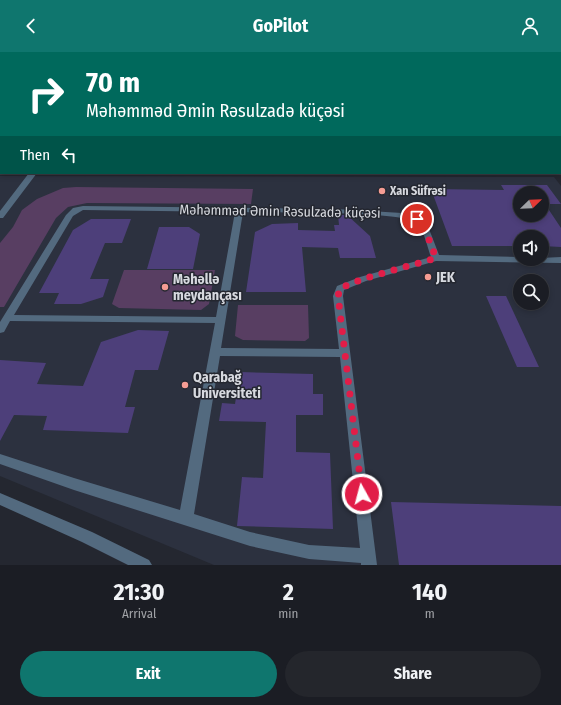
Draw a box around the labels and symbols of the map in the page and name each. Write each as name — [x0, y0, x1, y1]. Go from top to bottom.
place label: Xan Süfrəsi — [389, 184, 446, 198]
marker: Xan Süfrəsi — [377, 186, 387, 196]
north arrow — [513, 186, 549, 222]
street label: Məhəmməd Əmin Rəsulzadə küçəsi — [179, 201, 381, 222]
pin — [400, 202, 434, 236]
place label: JEK — [435, 269, 456, 286]
place label: Məhəllə meydançası — [173, 271, 242, 305]
marker: JEK — [423, 272, 433, 282]
marker: Məhəllə meydançası — [160, 282, 170, 292]
place label: Qarabağ Universiteti — [193, 369, 261, 402]
marker: Qarabağ Universiteti — [180, 380, 190, 390]
position arrow — [341, 473, 383, 515]

